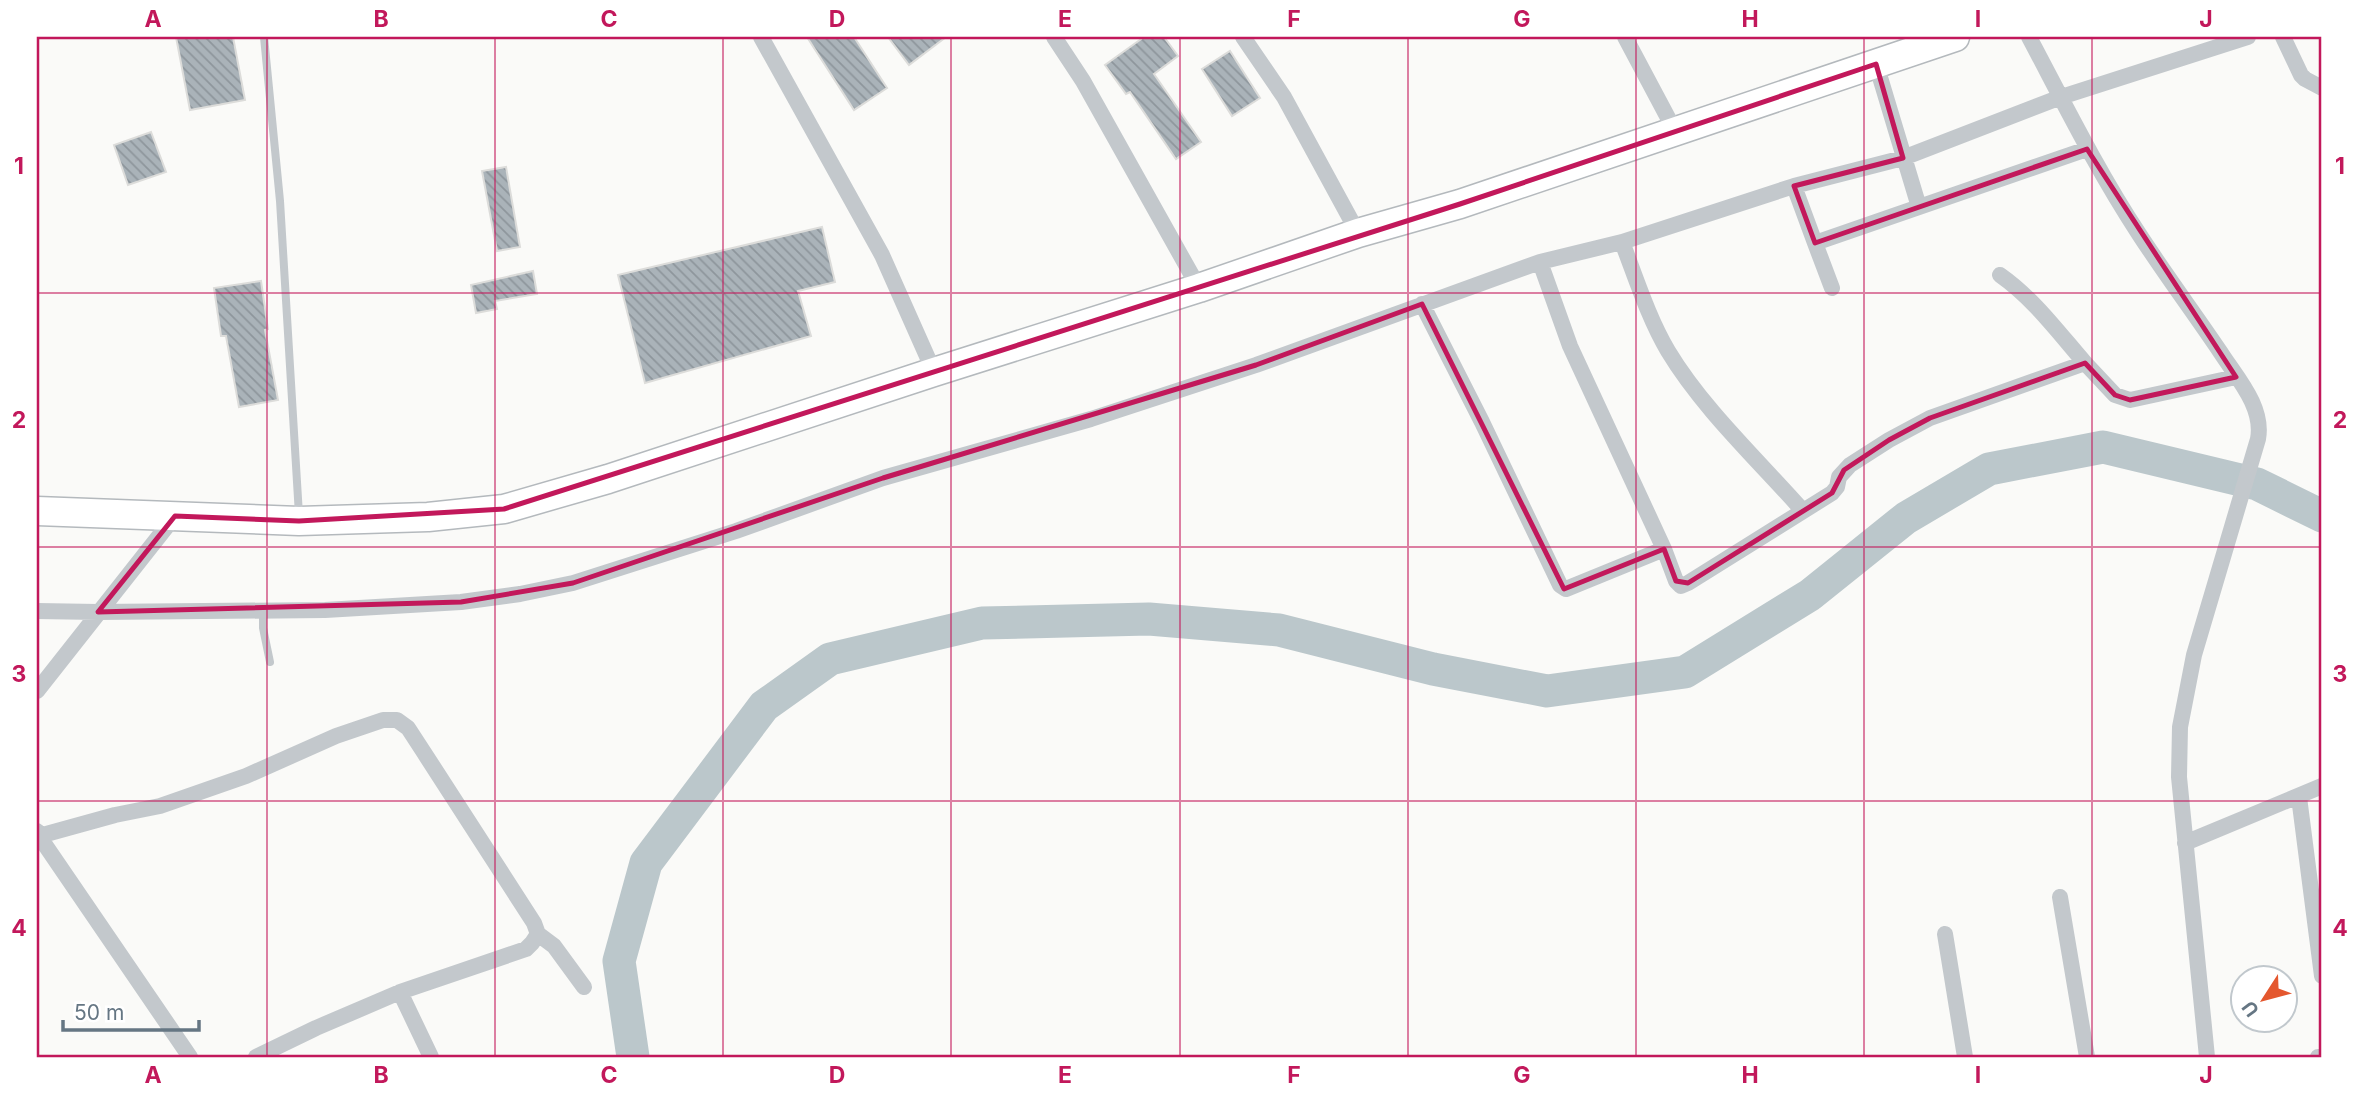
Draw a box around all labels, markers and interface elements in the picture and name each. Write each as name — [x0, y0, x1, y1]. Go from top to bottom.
text: A — [144, 5, 162, 33]
text: B — [373, 5, 389, 33]
text: C — [600, 5, 618, 33]
text: D — [829, 5, 845, 33]
text: E — [1058, 5, 1072, 33]
text: F — [1287, 5, 1301, 33]
text: G — [1513, 5, 1531, 33]
text: H — [1741, 5, 1759, 33]
text: I — [1975, 5, 1981, 33]
text: J — [2199, 5, 2213, 33]
text: 1 — [14, 152, 24, 180]
text: 1 — [2335, 152, 2345, 180]
text: 2 — [12, 406, 26, 434]
text: 2 — [2333, 406, 2347, 434]
text: 3 — [12, 660, 26, 688]
text: 3 — [2333, 660, 2347, 688]
text: 4 — [11, 914, 27, 942]
text: 4 — [2332, 914, 2348, 942]
north arrow — [2230, 964, 2300, 1034]
scale bar — [63, 989, 200, 1033]
text: U — [2237, 996, 2264, 1021]
text: 50 m — [74, 1000, 124, 1025]
text: A — [144, 1061, 162, 1089]
text: B — [373, 1061, 389, 1089]
text: C — [600, 1061, 618, 1089]
text: D — [829, 1061, 845, 1089]
text: E — [1058, 1061, 1072, 1089]
text: F — [1287, 1061, 1301, 1089]
text: G — [1513, 1061, 1531, 1089]
text: H — [1741, 1061, 1759, 1089]
text: I — [1975, 1061, 1981, 1089]
text: J — [2199, 1061, 2213, 1089]

